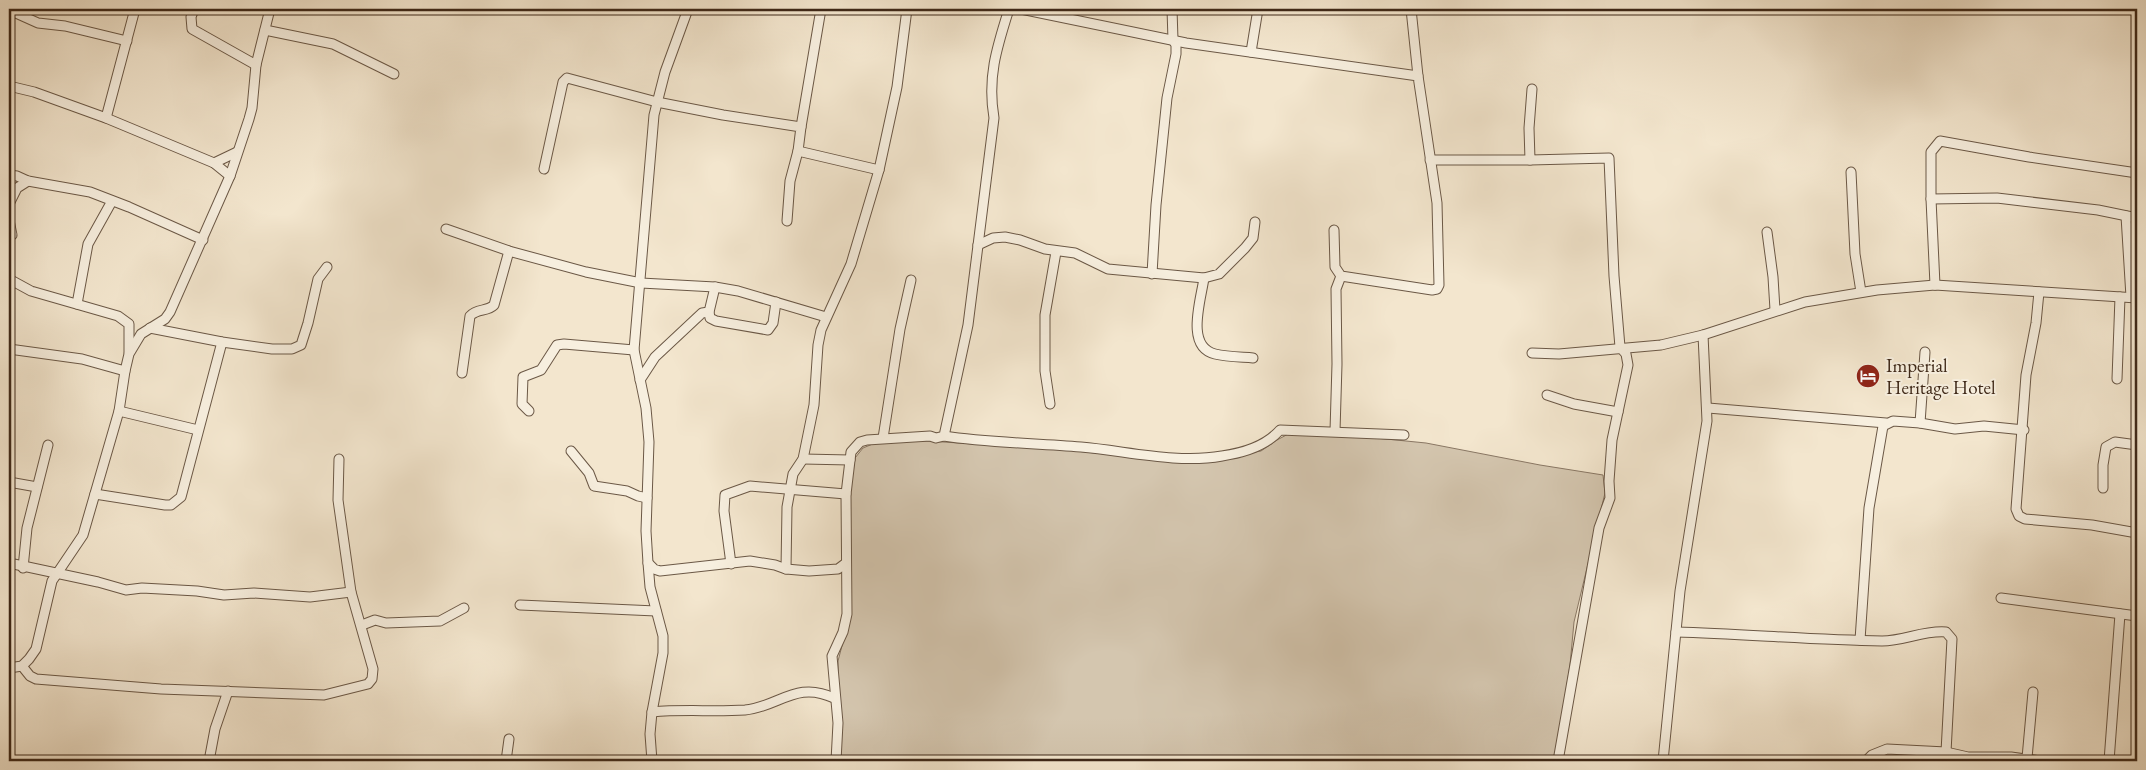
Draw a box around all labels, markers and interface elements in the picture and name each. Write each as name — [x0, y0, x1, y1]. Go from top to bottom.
place label: Imperial Heritage Hotel — [1886, 353, 1996, 400]
hotel icon: Imperial Heritage Hotel — [1855, 363, 1881, 389]

